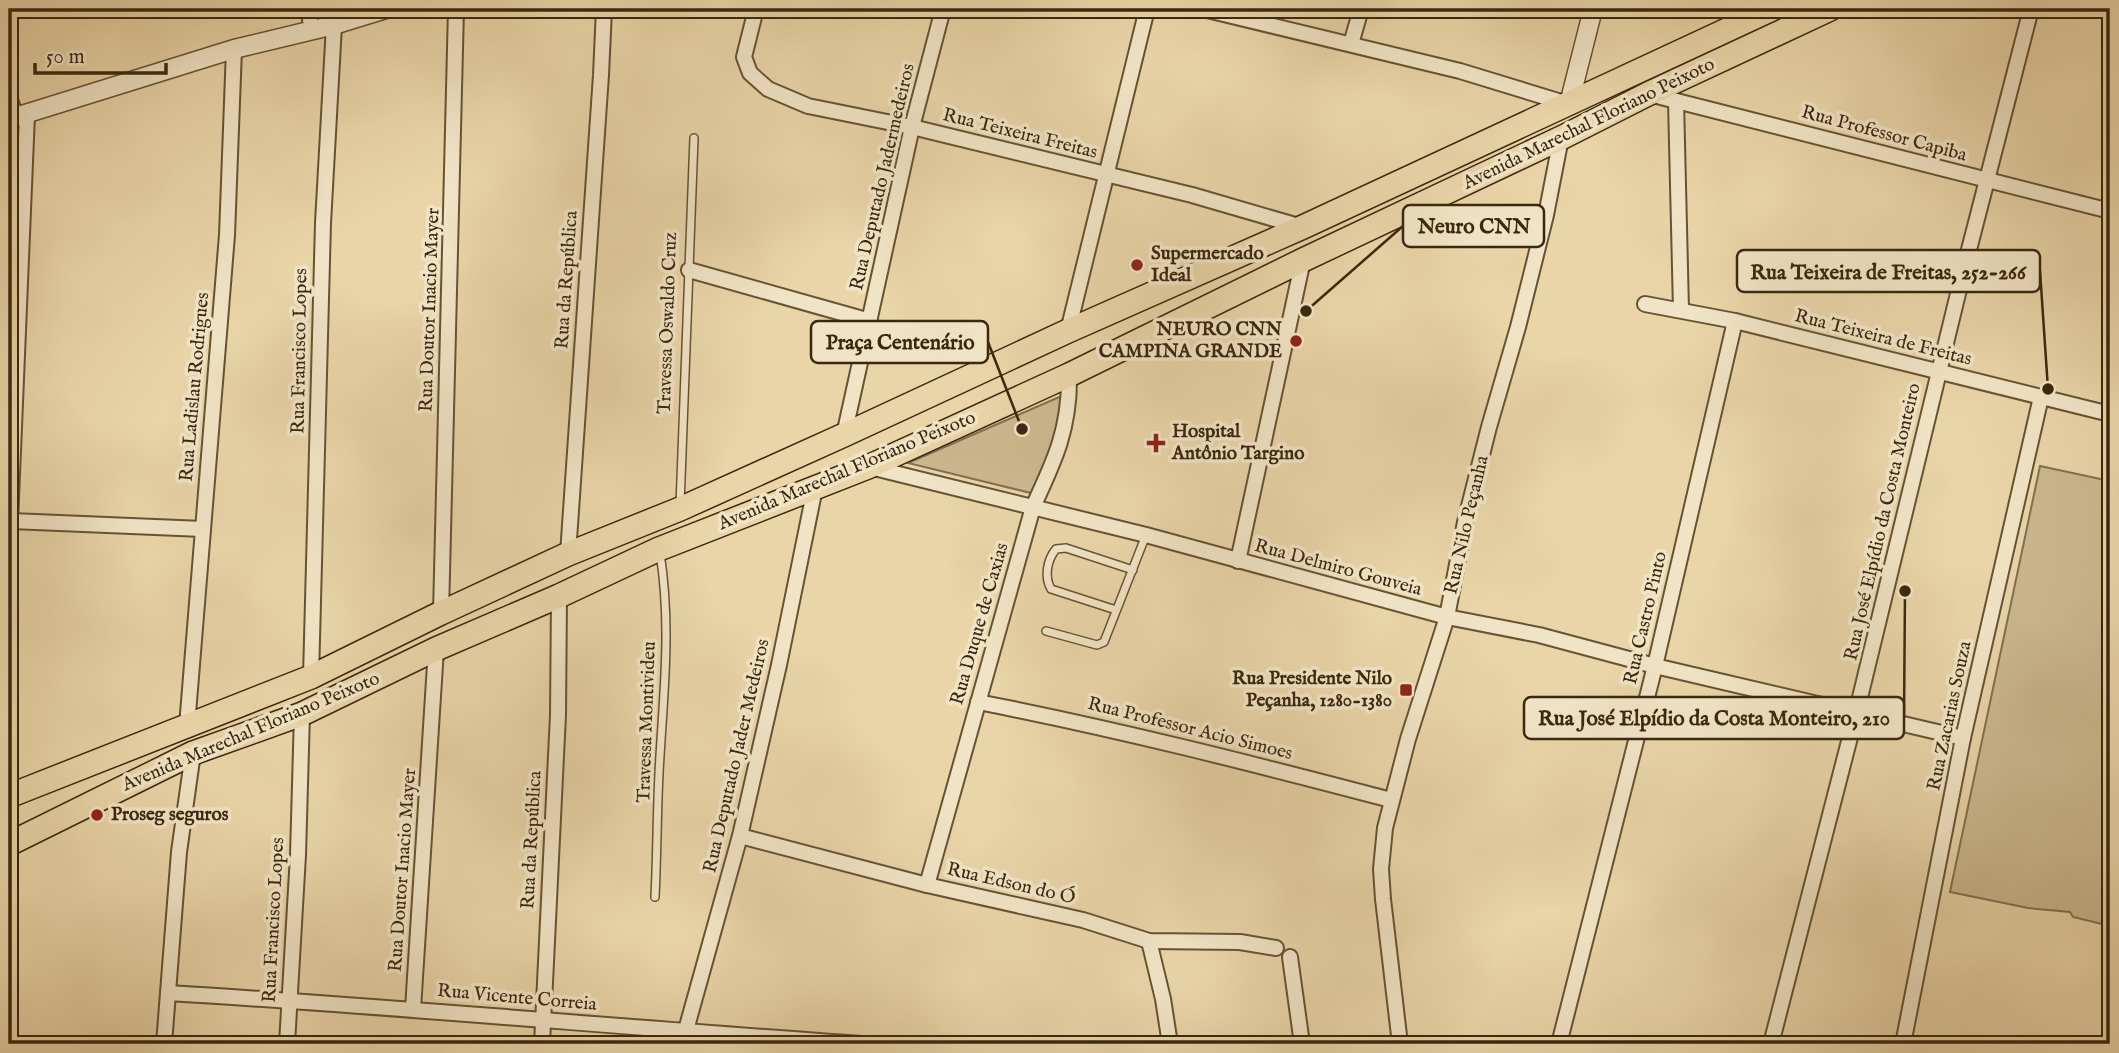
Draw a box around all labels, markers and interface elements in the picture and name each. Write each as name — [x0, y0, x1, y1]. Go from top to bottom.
scale bar — [35, 32, 166, 76]
text: 50 m — [46, 44, 85, 71]
street label: Avenida Marechal Floriano Peixoto — [1458, 52, 1719, 196]
street label: Rua Deputado Jadermedeiros — [845, 61, 921, 293]
street label: Rua Professor Capiba — [1799, 100, 1970, 168]
street label: Rua Teixeira Freitas — [940, 103, 1100, 165]
callout: Neuro CNN — [1403, 205, 1544, 247]
street label: Rua Doutor Inacio Mayer — [414, 207, 446, 413]
street label: Rua da República — [550, 209, 584, 350]
text: Neuro CNN — [1416, 214, 1531, 241]
street label: Travessa Oswaldo Cruz — [653, 231, 683, 414]
place label: Supermercado Ideal — [1151, 242, 1264, 288]
callout: Rua Teixeira de Freitas, 252-266 — [1737, 250, 2040, 292]
marker: Supermercado Ideal — [1129, 257, 1145, 273]
text: Rua Teixeira de Freitas, 252-266 — [1750, 260, 2027, 287]
street label: Rua Francisco Lopes — [287, 268, 313, 434]
street label: Rua Ladislau Rodrigues — [175, 291, 215, 483]
street label: Rua Teixeira de Freitas — [1792, 304, 1974, 372]
place label: NEURO CNN CAMPINA GRANDE — [1099, 318, 1283, 364]
callout: Praça Centenário — [811, 321, 988, 363]
text: Praça Centenário — [825, 330, 975, 357]
marker: NEURO CNN CAMPINA GRANDE — [1288, 333, 1304, 349]
street label: Rua José Elpídio da Costa Monteiro — [1839, 381, 1927, 663]
street label: Avenida Marechal Floriano Peixoto — [714, 406, 979, 537]
place label: Hospital Antônio Targino — [1171, 420, 1304, 466]
marker: Hospital Antônio Targino — [1146, 433, 1166, 453]
street label: Rua Nilo Peçanha — [1439, 453, 1495, 597]
street label: Rua Delmiro Gouveia — [1252, 534, 1425, 602]
street label: Rua Duque de Caxias — [945, 540, 1015, 708]
street label: Rua Castro Pinto — [1619, 549, 1673, 687]
street label: Rua Deputado Jader Medeiros — [698, 637, 776, 875]
street label: Rua Zacarias Souza — [1922, 638, 1978, 793]
street label: Travessa Montivideu — [632, 641, 662, 803]
street label: Avenida Marechal Floriano Peixoto — [118, 667, 383, 798]
place label: Rua Presidente Nilo Peçanha, 1280-1380 — [1232, 667, 1392, 713]
marker: Rua Presidente Nilo Peçanha, 1280-1380 — [1398, 682, 1414, 698]
street label: Rua Professor Acio Simoes — [1085, 692, 1295, 766]
callout: Rua José Elpídio da Costa Monteiro, 210 — [1524, 697, 1904, 739]
text: Rua José Elpídio da Costa Monteiro, 210 — [1538, 706, 1890, 733]
street label: Rua Doutor Inacio Mayer — [384, 767, 422, 973]
street label: Rua da República — [516, 769, 548, 910]
place label: Proseg seguros — [111, 803, 229, 827]
marker: Proseg seguros — [89, 807, 105, 823]
street label: Rua Francisco Lopes — [258, 837, 290, 1003]
street label: Rua Edson do Ó — [944, 857, 1078, 911]
street label: Rua Vicente Correia — [436, 979, 599, 1017]

